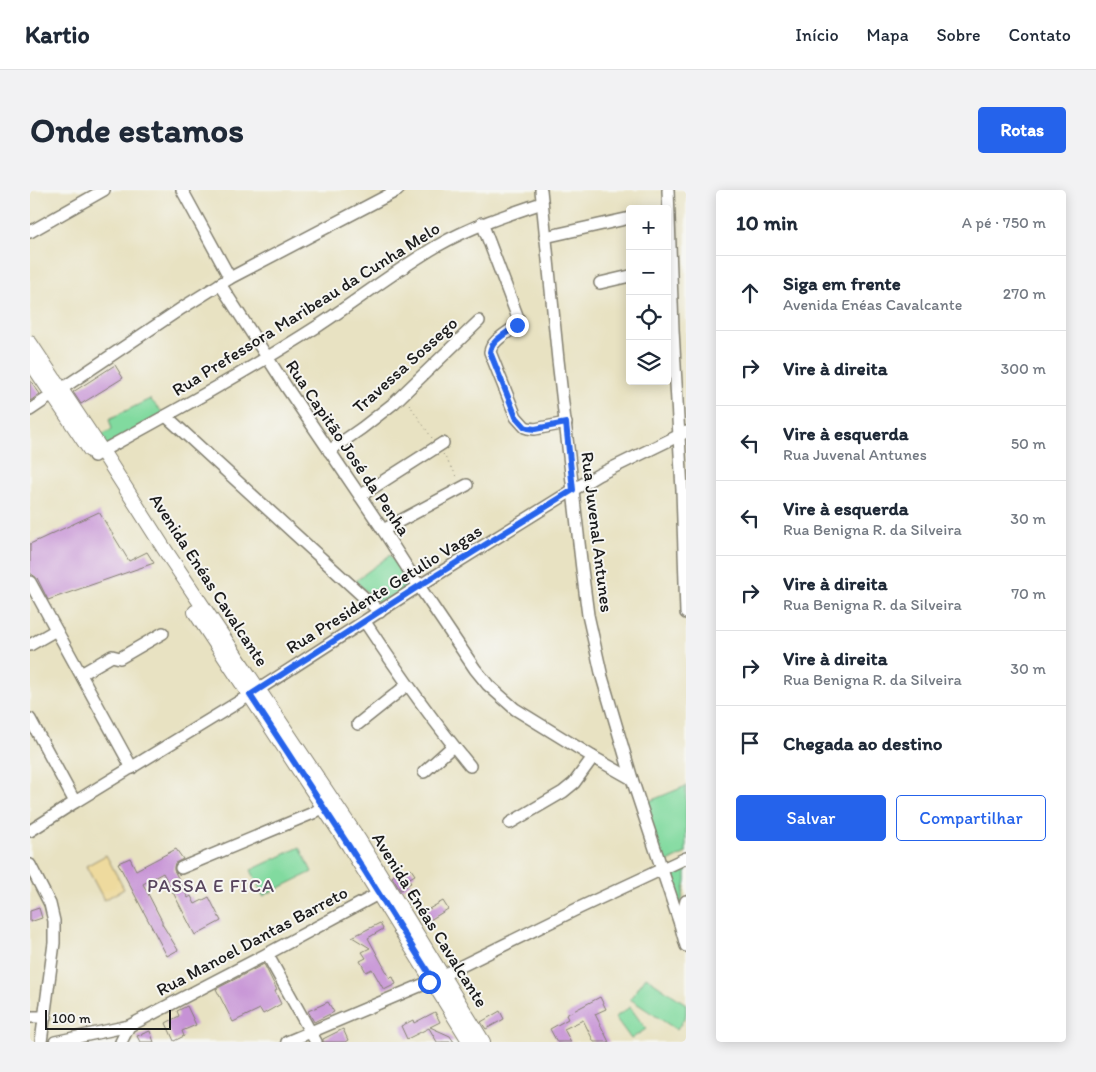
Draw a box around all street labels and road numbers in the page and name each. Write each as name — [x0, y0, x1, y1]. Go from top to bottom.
street label: Rua Prefessora Maribeau da Cunha Melo — [168, 217, 444, 401]
street label: Travessa Sossego — [348, 312, 462, 418]
street label: Rua Capitão José da Penha — [281, 356, 415, 541]
street label: Rua Juvenal Antunes — [576, 450, 618, 614]
street label: Avenida Enéas Cavalcante — [145, 489, 273, 671]
street label: Rua Presidente Getulio Vagas — [282, 520, 486, 658]
street label: Avenida Enéas Cavalcante — [367, 829, 493, 1011]
street label: Rua Manoel Dantas Barreto — [153, 881, 351, 1001]

